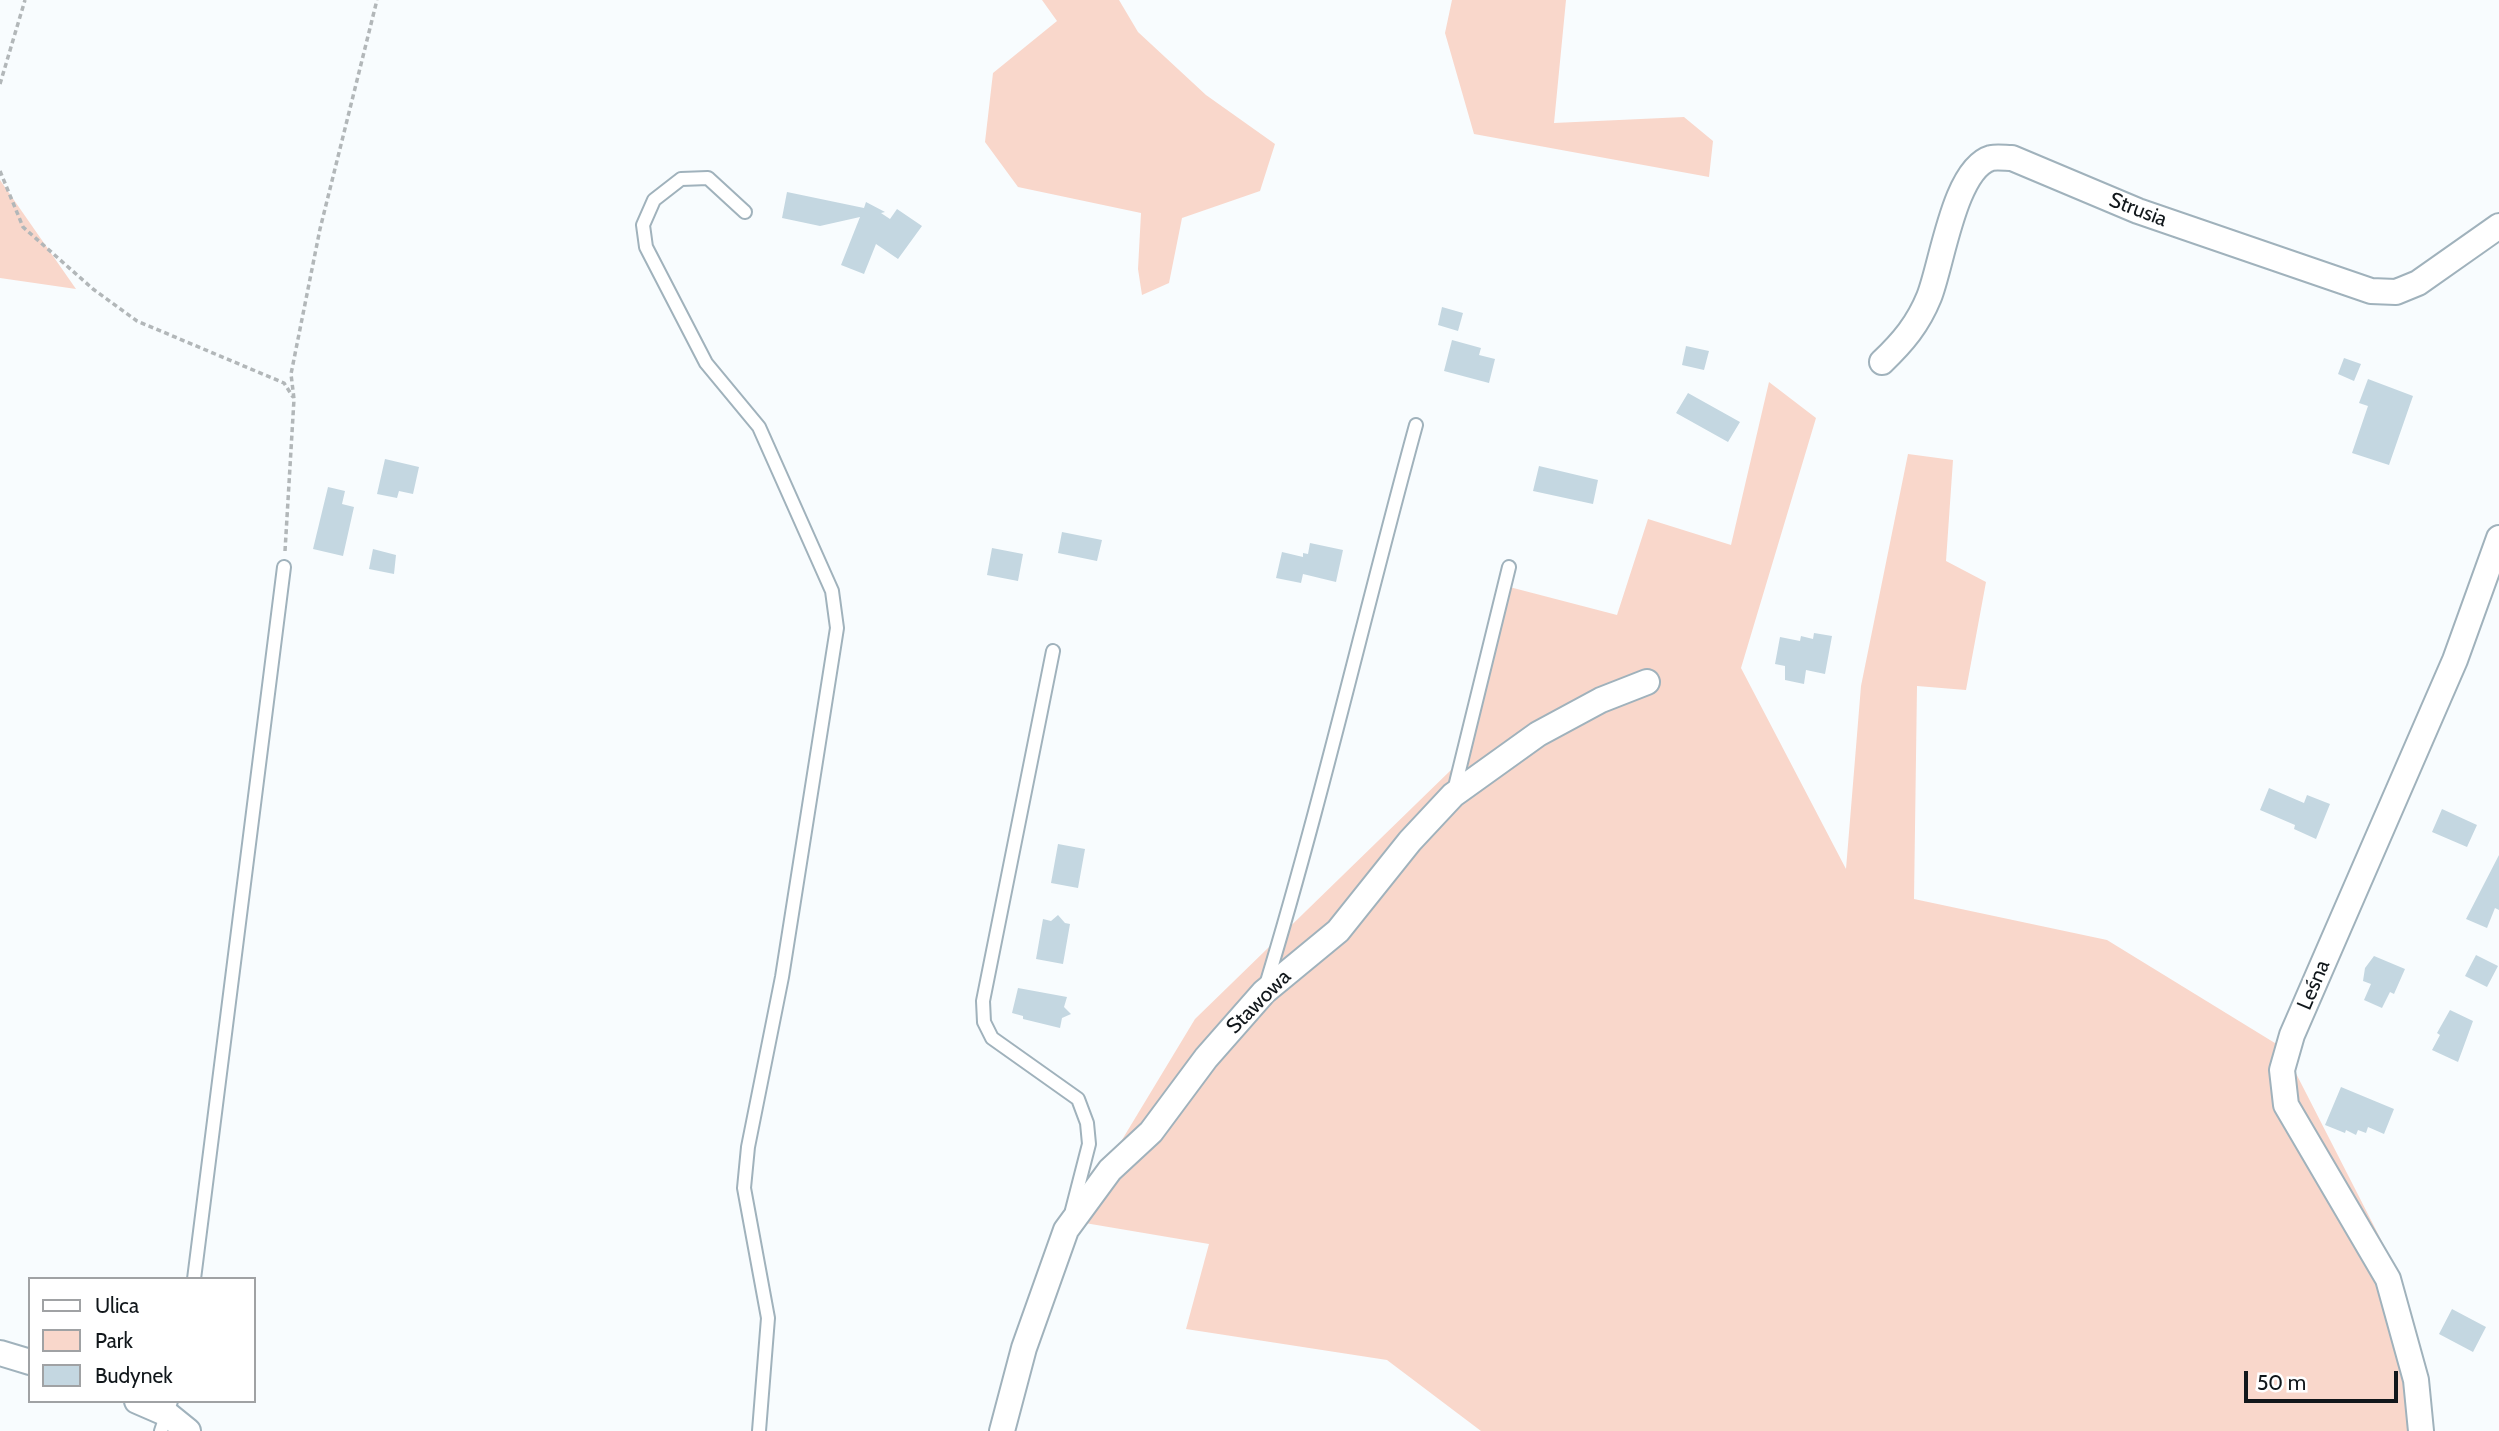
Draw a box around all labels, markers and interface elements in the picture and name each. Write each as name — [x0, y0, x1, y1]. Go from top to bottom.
street label: Strusia — [2106, 188, 2170, 232]
street label: Leśna — [2292, 956, 2336, 1014]
street label: Stawowa — [1222, 965, 1296, 1039]
legend — [28, 1277, 256, 1403]
text: Ulica — [95, 1293, 139, 1318]
text: Park — [95, 1328, 133, 1353]
scale bar — [2247, 1358, 2401, 1402]
text: Budynek — [95, 1363, 173, 1388]
text: 50 m — [2257, 1370, 2306, 1395]

